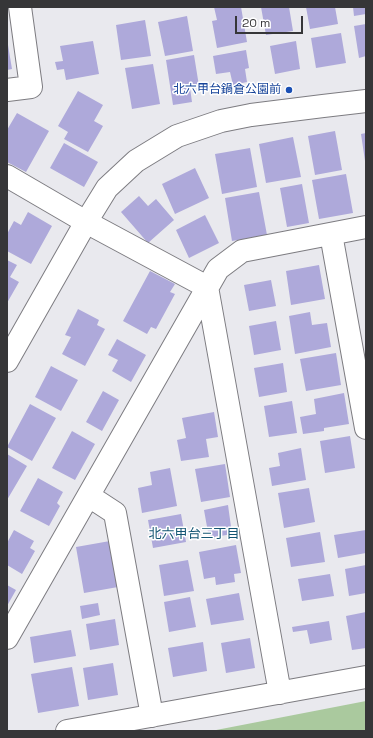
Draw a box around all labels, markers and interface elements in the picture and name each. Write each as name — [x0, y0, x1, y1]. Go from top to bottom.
scale bar — [237, 8, 305, 34]
text: 20 m — [242, 15, 270, 31]
place label: 北六甲台鍋倉公園前 — [173, 83, 281, 97]
marker: 北六甲台鍋倉公園前 — [284, 85, 294, 95]
district label: 北六甲台三丁目 — [149, 526, 239, 542]

